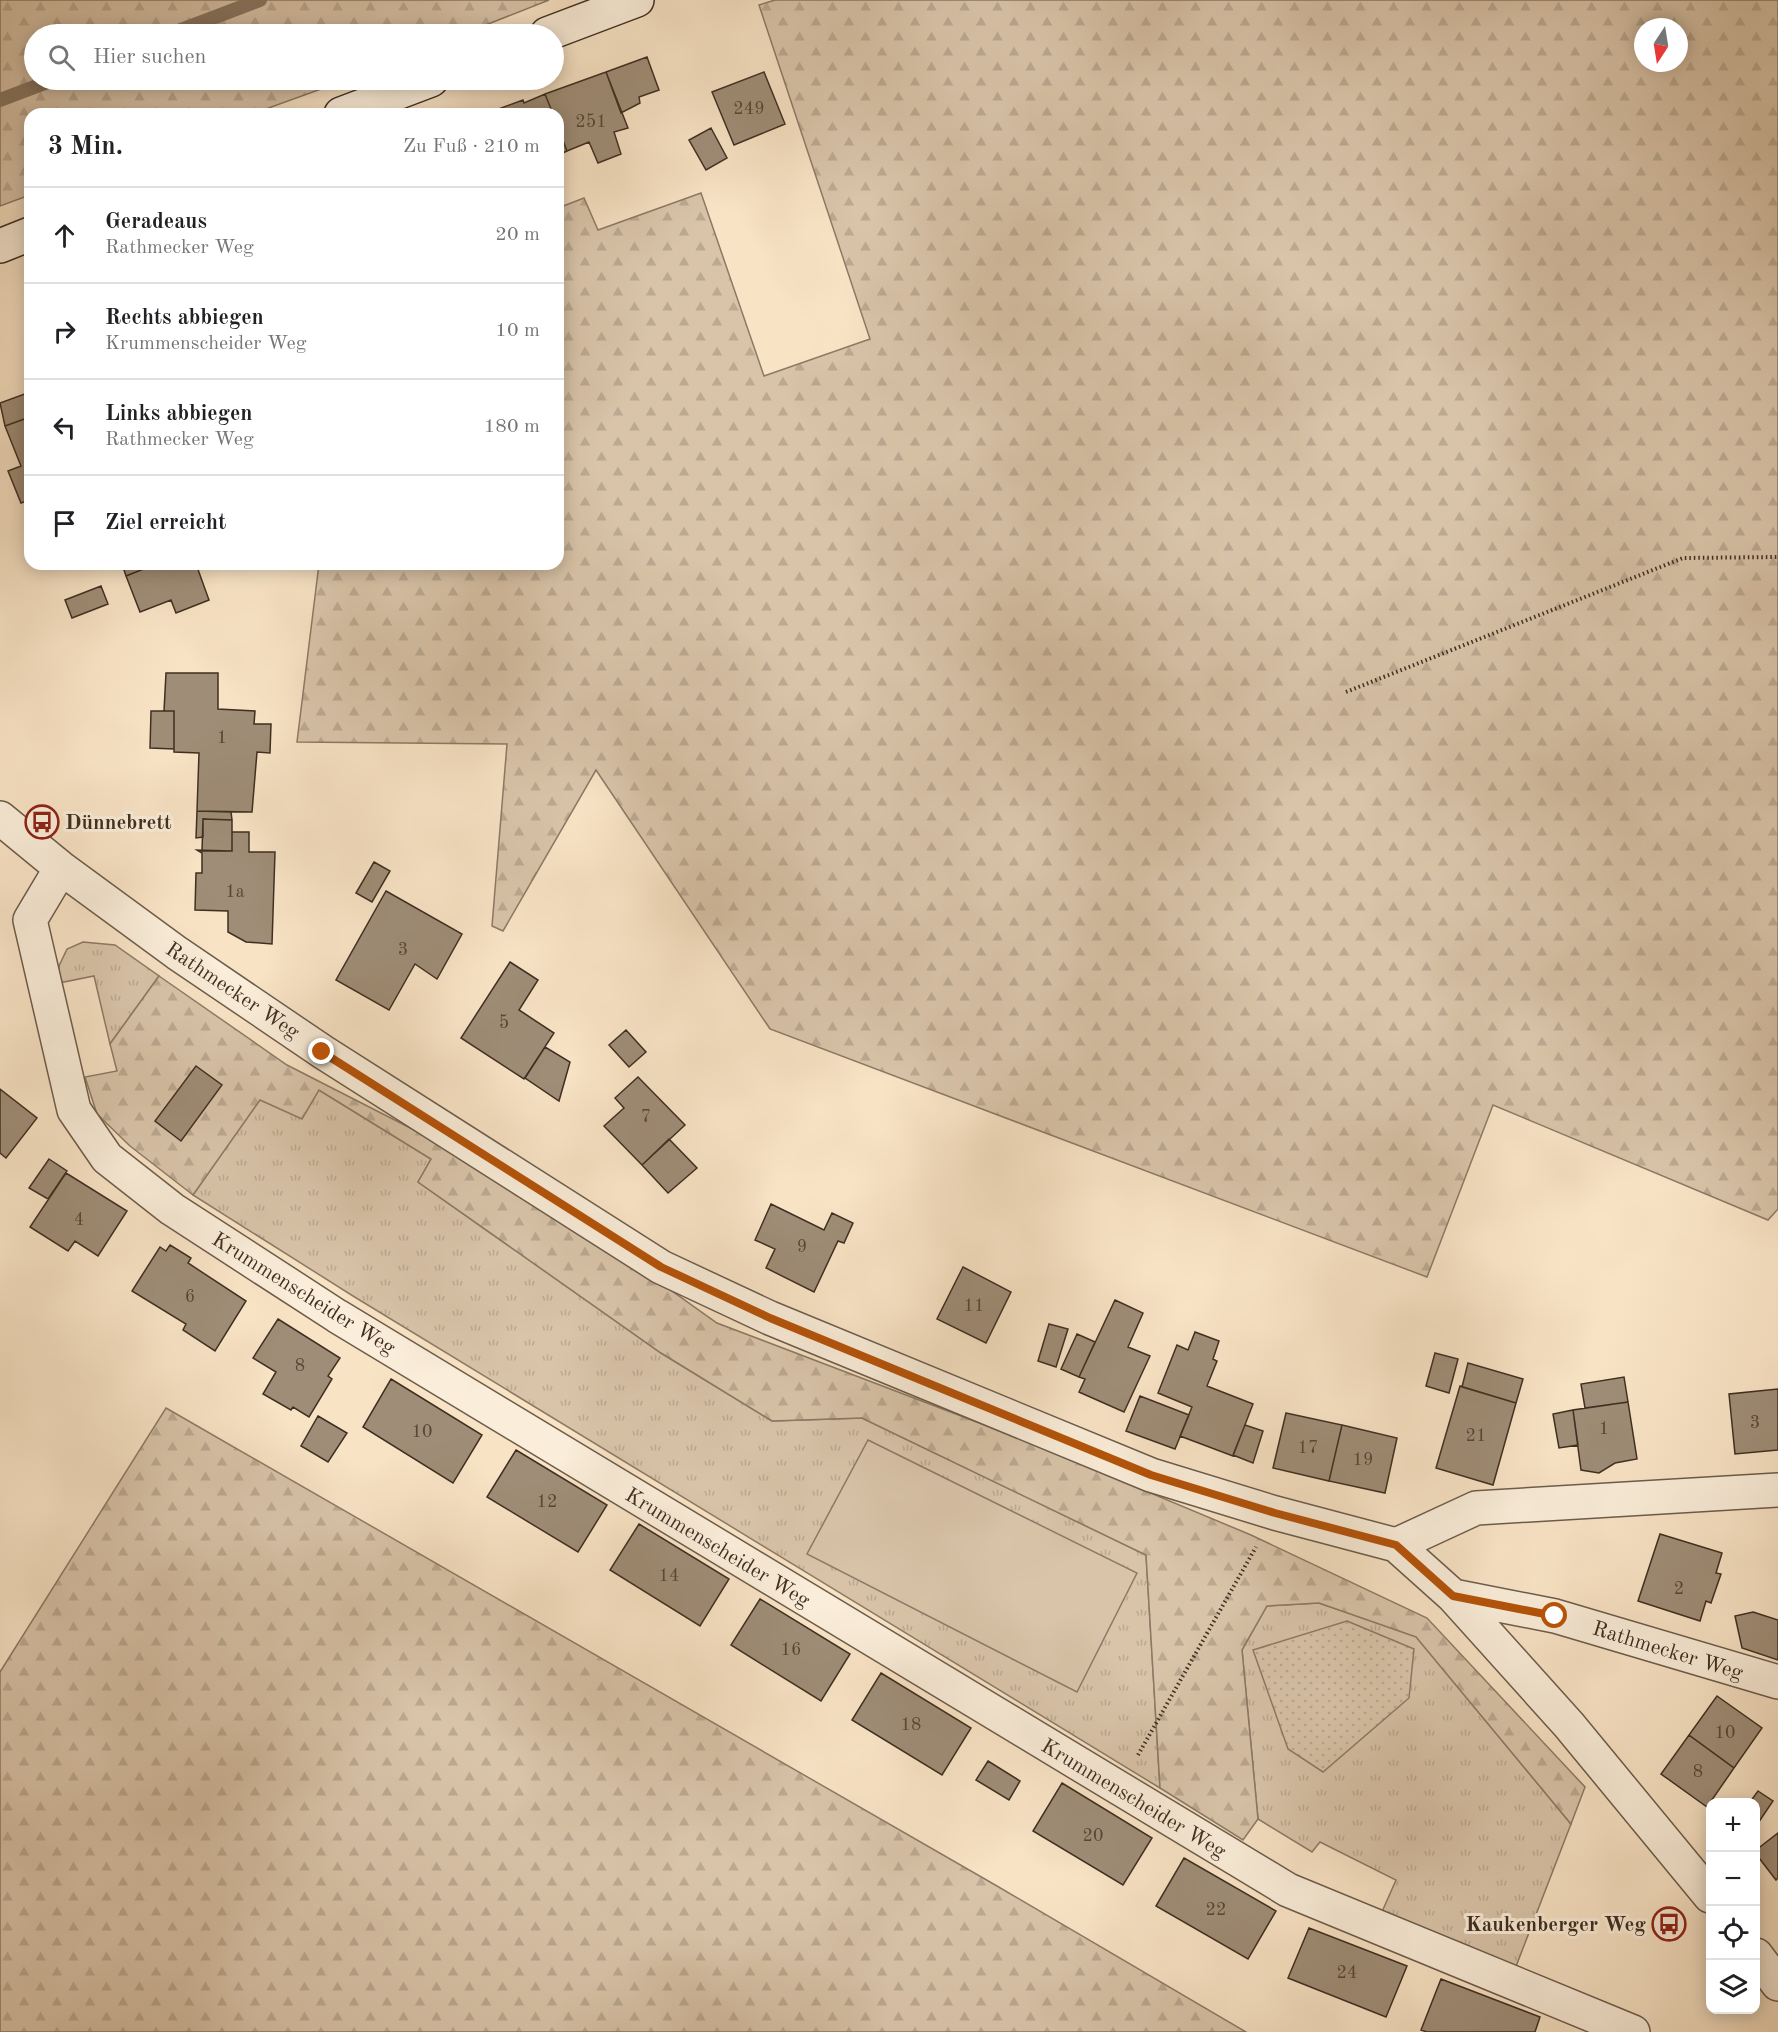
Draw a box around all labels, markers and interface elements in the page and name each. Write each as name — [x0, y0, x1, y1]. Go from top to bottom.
north arrow — [1634, 18, 1688, 72]
search box — [24, 24, 564, 90]
icon: search — [45, 41, 78, 74]
text: Hier suchen — [93, 46, 206, 68]
house number: 249 — [733, 100, 765, 118]
house number: 251 — [575, 113, 607, 131]
text: 3 Min. — [48, 134, 123, 160]
text: Zu Fuß · 210 m — [403, 137, 540, 157]
text: Geradeaus — [105, 211, 207, 233]
icon: ahead — [48, 219, 81, 252]
text: 20 m — [495, 225, 540, 245]
text: Rathmecker Weg — [105, 238, 254, 258]
text: Rechts abbiegen — [105, 307, 264, 329]
icon: right — [48, 315, 81, 348]
text: 10 m — [495, 321, 540, 341]
text: Krummenscheider Weg — [105, 334, 307, 354]
text: Links abbiegen — [105, 403, 253, 425]
icon: left — [48, 411, 81, 444]
text: 180 m — [484, 417, 540, 437]
text: Rathmecker Weg — [105, 430, 254, 450]
icon: arrive — [48, 507, 81, 540]
text: Ziel erreicht — [105, 512, 226, 534]
house number: 1 — [217, 729, 227, 747]
bus stop icon: Dünnebrett — [24, 804, 60, 840]
place label: Dünnebrett — [65, 813, 172, 834]
house number: 1a — [225, 883, 245, 901]
street label: Rathmecker Weg — [162, 939, 303, 1044]
house number: 3 — [398, 941, 408, 959]
house number: 5 — [499, 1014, 509, 1032]
route end — [308, 1038, 334, 1064]
house number: 7 — [641, 1108, 651, 1126]
house number: 4 — [74, 1211, 84, 1229]
street label: Krummenscheider Weg — [208, 1229, 399, 1360]
house number: 9 — [797, 1238, 807, 1256]
house number: 6 — [185, 1288, 195, 1306]
house number: 11 — [964, 1297, 984, 1315]
house number: 8 — [295, 1357, 305, 1375]
house number: 3 — [1750, 1414, 1760, 1432]
house number: 1 — [1599, 1420, 1609, 1438]
house number: 10 — [412, 1423, 432, 1441]
house number: 21 — [1466, 1427, 1486, 1445]
house number: 17 — [1298, 1439, 1318, 1457]
house number: 19 — [1353, 1451, 1373, 1469]
street label: Krummenscheider Weg — [621, 1485, 814, 1612]
house number: 12 — [537, 1493, 557, 1511]
house number: 14 — [659, 1567, 679, 1585]
house number: 2 — [1674, 1580, 1684, 1598]
route start — [1541, 1602, 1567, 1628]
street label: Rathmecker Weg — [1590, 1619, 1746, 1684]
house number: 16 — [781, 1641, 801, 1659]
house number: 18 — [901, 1716, 921, 1734]
house number: 10 — [1715, 1724, 1735, 1742]
street label: Krummenscheider Weg — [1037, 1736, 1230, 1863]
house number: 8 — [1693, 1763, 1703, 1781]
map controls — [1706, 1798, 1760, 2014]
button: + — [1706, 1798, 1760, 1852]
house number: 20 — [1083, 1827, 1103, 1845]
button: − — [1706, 1852, 1760, 1906]
house number: 22 — [1206, 1901, 1226, 1919]
bus stop icon: Kaukenberger Weg — [1651, 1906, 1687, 1942]
button: locate — [1706, 1906, 1760, 1960]
place label: Kaukenberger Weg — [1465, 1915, 1646, 1936]
button: layers — [1706, 1960, 1760, 2014]
house number: 24 — [1337, 1964, 1357, 1982]

